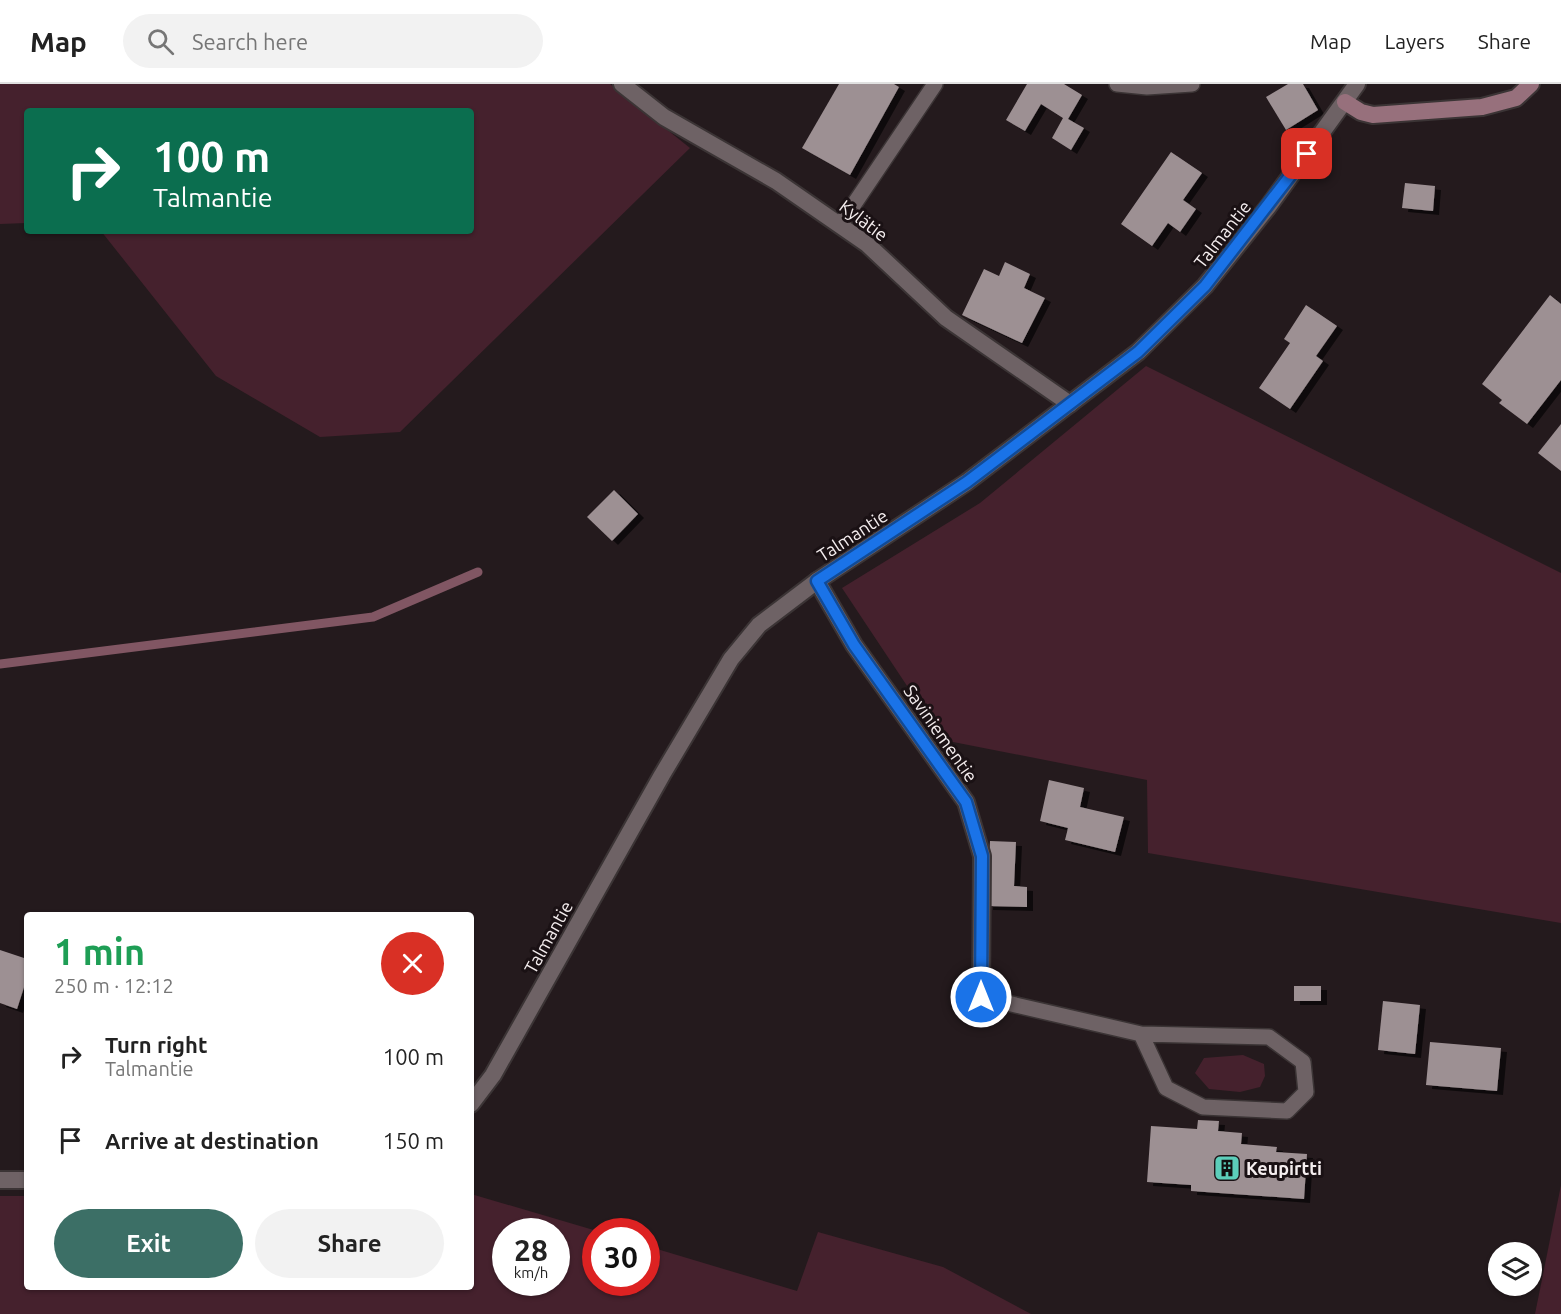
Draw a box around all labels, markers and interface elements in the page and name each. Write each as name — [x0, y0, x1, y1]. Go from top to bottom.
search box — [123, 14, 543, 68]
icon: search — [144, 25, 177, 58]
text: Map — [30, 26, 87, 57]
text: Search here — [192, 29, 308, 54]
text: Map — [1310, 29, 1351, 53]
text: Layers — [1384, 29, 1445, 53]
text: Share — [1478, 29, 1531, 53]
pin — [1281, 128, 1332, 179]
icon: right — [54, 132, 132, 210]
text: 100 m — [153, 133, 270, 180]
icon: arrive — [1290, 137, 1323, 170]
text: Talmantie — [153, 182, 273, 212]
street label: Kylätie — [836, 195, 892, 245]
street label: Talmantie — [1190, 196, 1254, 272]
street label: Talmantie — [813, 505, 891, 565]
street label: Saviniementie — [900, 681, 982, 785]
street label: Talmantie — [520, 897, 576, 977]
text: 1 min — [54, 931, 145, 972]
button: close — [381, 932, 444, 995]
position arrow — [949, 965, 1013, 1029]
text: 250 m · 12:12 — [54, 974, 174, 997]
text: Turn right — [105, 1032, 207, 1057]
icon: right — [54, 1040, 87, 1073]
text: 100 m — [383, 1044, 444, 1069]
text: Talmantie — [105, 1057, 194, 1080]
icon: arrive — [54, 1124, 87, 1157]
text: Arrive at destination — [105, 1128, 319, 1153]
text: 150 m — [383, 1128, 444, 1153]
building icon: Keupirtti — [1212, 1153, 1242, 1183]
place label: Keupirtti — [1246, 1158, 1322, 1178]
button: Exit — [54, 1209, 243, 1278]
button: Share — [255, 1209, 444, 1278]
speed limit sign: 30 — [582, 1218, 660, 1296]
text: 28 — [514, 1233, 548, 1267]
map controls — [1488, 1242, 1542, 1296]
button: layers — [1488, 1242, 1542, 1296]
text: km/h — [514, 1264, 548, 1281]

